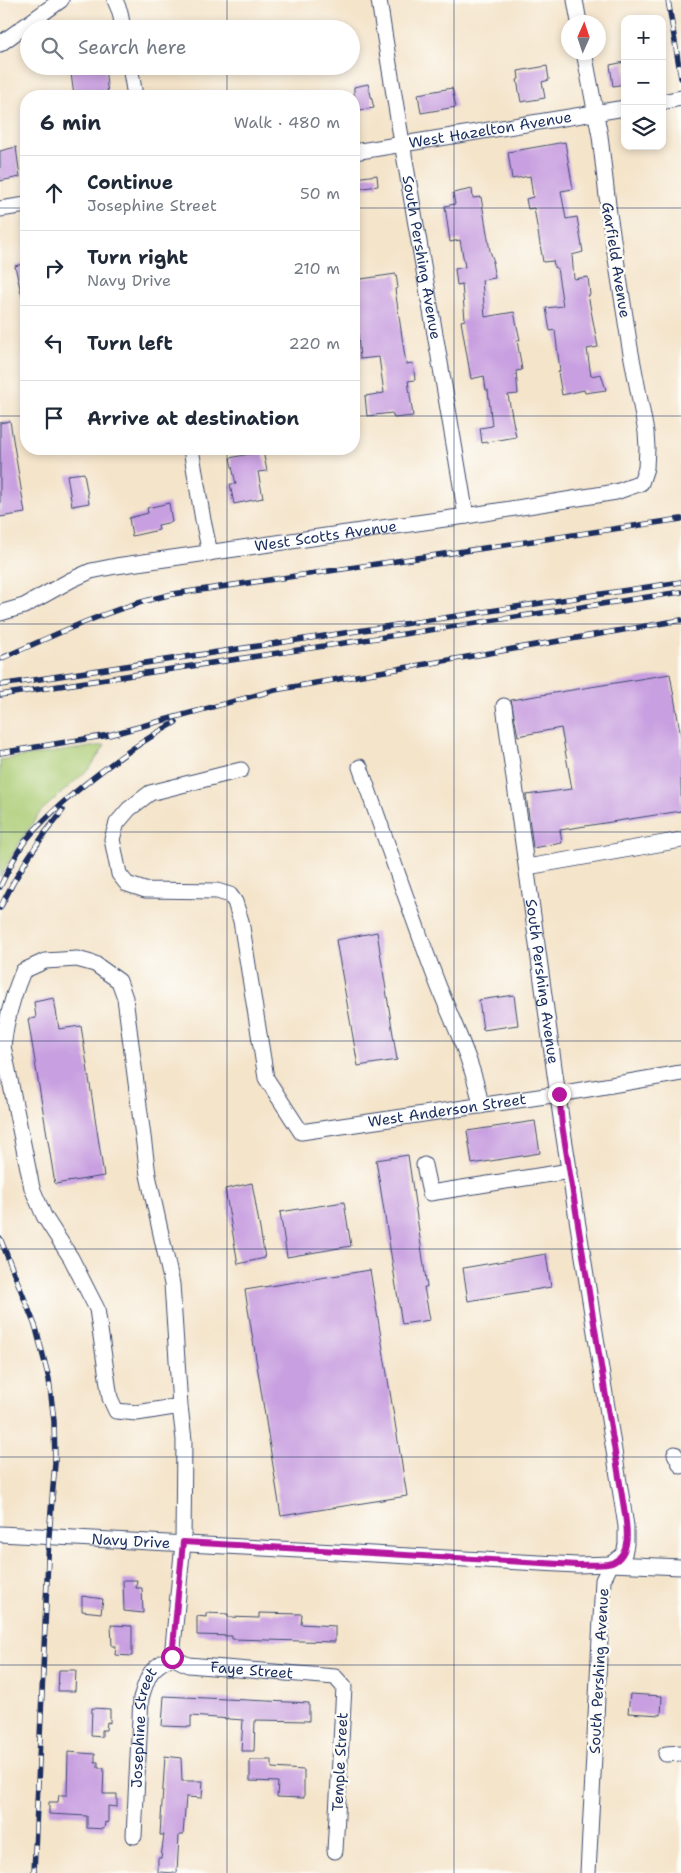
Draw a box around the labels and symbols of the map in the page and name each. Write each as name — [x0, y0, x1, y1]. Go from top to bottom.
north arrow — [561, 15, 606, 60]
street label: West Hazelton Avenue — [407, 107, 573, 153]
street label: South Pershing Avenue — [398, 174, 446, 341]
street label: Garfield Avenue — [597, 201, 635, 319]
street label: West Scotts Avenue — [253, 516, 398, 556]
street label: South Pershing Avenue — [521, 898, 563, 1065]
route end — [548, 1083, 571, 1106]
street label: West Anderson Street — [367, 1089, 527, 1132]
street label: Navy Drive — [91, 1529, 171, 1553]
street label: South Pershing Avenue — [585, 1588, 613, 1754]
route start — [161, 1646, 184, 1669]
street label: Faye Street — [210, 1657, 294, 1684]
street label: Josephine Street — [126, 1663, 161, 1789]
street label: Temple Street — [327, 1712, 353, 1812]

